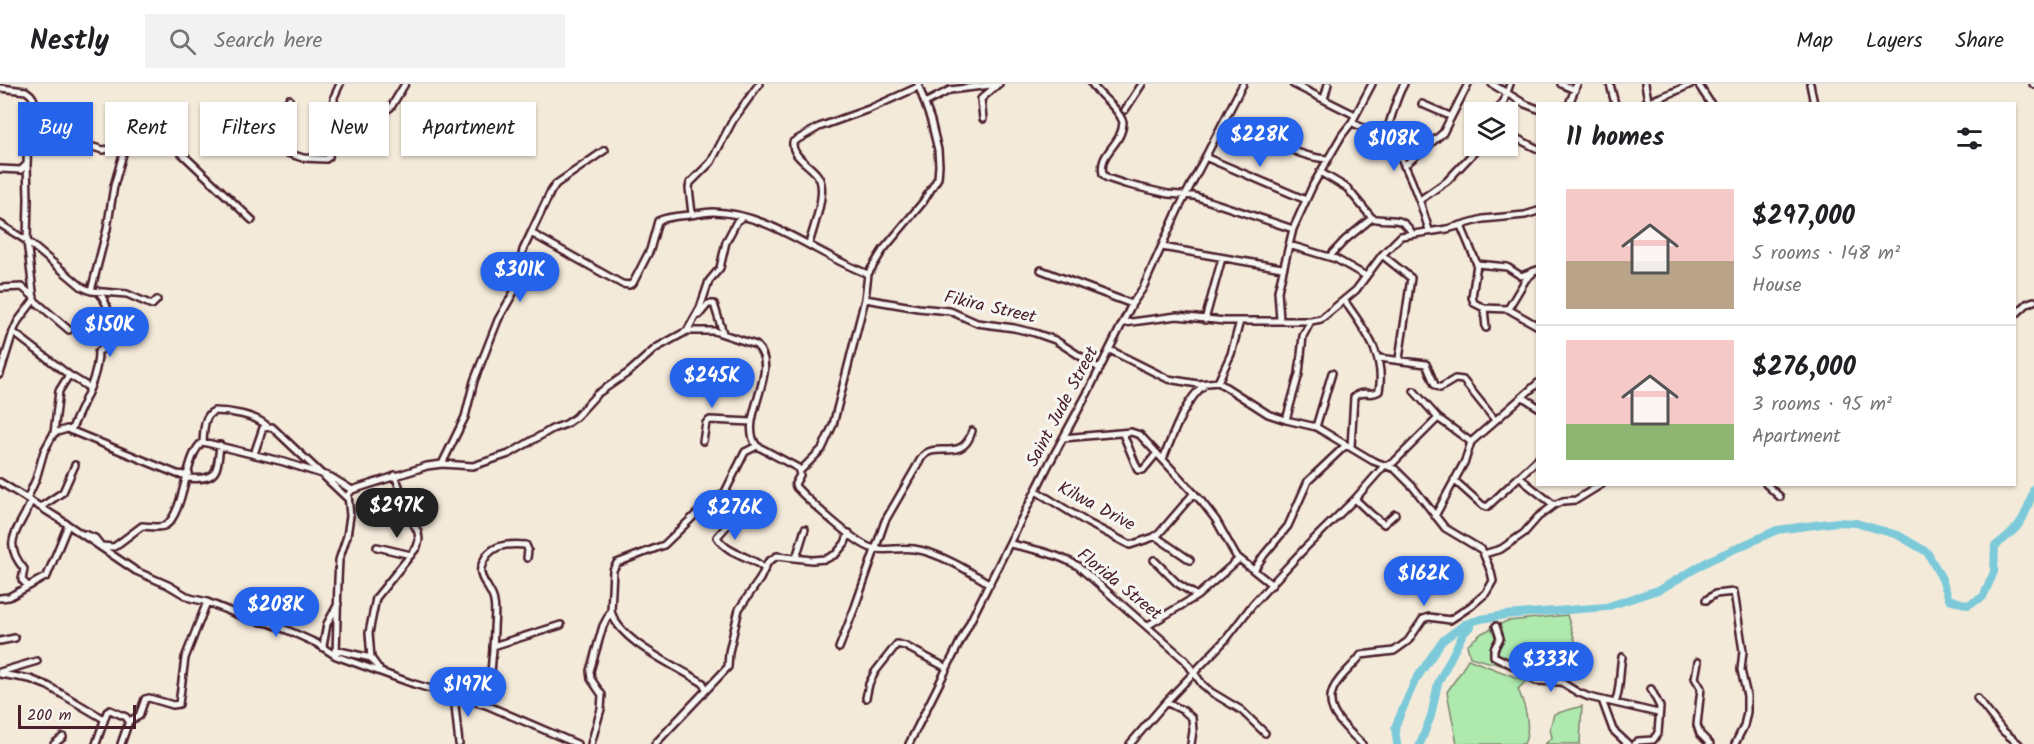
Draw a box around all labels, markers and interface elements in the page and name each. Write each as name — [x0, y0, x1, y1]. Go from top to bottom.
search box — [145, 14, 565, 68]
text: Nestly — [30, 19, 109, 64]
text: Search here — [214, 24, 323, 59]
icon: search — [166, 25, 199, 58]
text: Map — [1796, 25, 1833, 58]
text: Layers — [1866, 25, 1922, 58]
text: Share — [1955, 25, 2004, 58]
chip: Buy — [18, 102, 93, 156]
chip: Rent — [105, 102, 188, 156]
chip: Filters — [200, 102, 297, 156]
chip: New — [309, 102, 389, 156]
chip: Apartment — [401, 102, 536, 156]
map controls — [1464, 102, 1518, 156]
button: layers — [1464, 102, 1518, 156]
pin: $228K — [1218, 117, 1302, 168]
text: 11 homes — [1566, 117, 1664, 159]
text: $228K — [1231, 120, 1290, 152]
pin: $108K — [1352, 121, 1436, 172]
icon: filters — [1953, 122, 1986, 155]
text: $108K — [1368, 124, 1420, 156]
text: $297,000 — [1752, 196, 1855, 238]
icon: home — [1614, 213, 1686, 285]
text: 5 rooms · 148 m² — [1752, 238, 1900, 270]
pin: $301K — [478, 252, 562, 303]
text: $301K — [494, 255, 546, 287]
text: House — [1752, 270, 1802, 302]
street label: Fikira Street — [941, 283, 1040, 333]
pin: $150K — [68, 307, 152, 358]
text: $150K — [85, 310, 135, 342]
street label: Saint Jude Street — [1019, 341, 1108, 473]
text: $276,000 — [1752, 347, 1856, 389]
pin: $245K — [670, 358, 754, 409]
text: $245K — [684, 361, 740, 393]
icon: home — [1614, 364, 1686, 436]
text: 3 rooms · 95 m² — [1752, 389, 1892, 421]
text: Apartment — [1752, 421, 1841, 453]
street label: Kilwa Drive — [1052, 474, 1140, 540]
pin: $297K — [355, 488, 439, 539]
pin: $276K — [693, 490, 777, 541]
text: $297K — [369, 491, 425, 523]
text: $276K — [707, 493, 763, 525]
street label: Florida Street — [1070, 541, 1169, 629]
pin: $162K — [1382, 556, 1466, 607]
text: $162K — [1398, 559, 1450, 591]
pin: $208K — [234, 587, 318, 638]
text: $208K — [247, 590, 305, 622]
pin: $333K — [1509, 642, 1593, 693]
text: $333K — [1523, 645, 1579, 677]
pin: $197K — [426, 667, 510, 718]
text: $197K — [443, 670, 493, 702]
scale bar — [18, 702, 136, 730]
text: 200 m — [27, 703, 71, 728]

